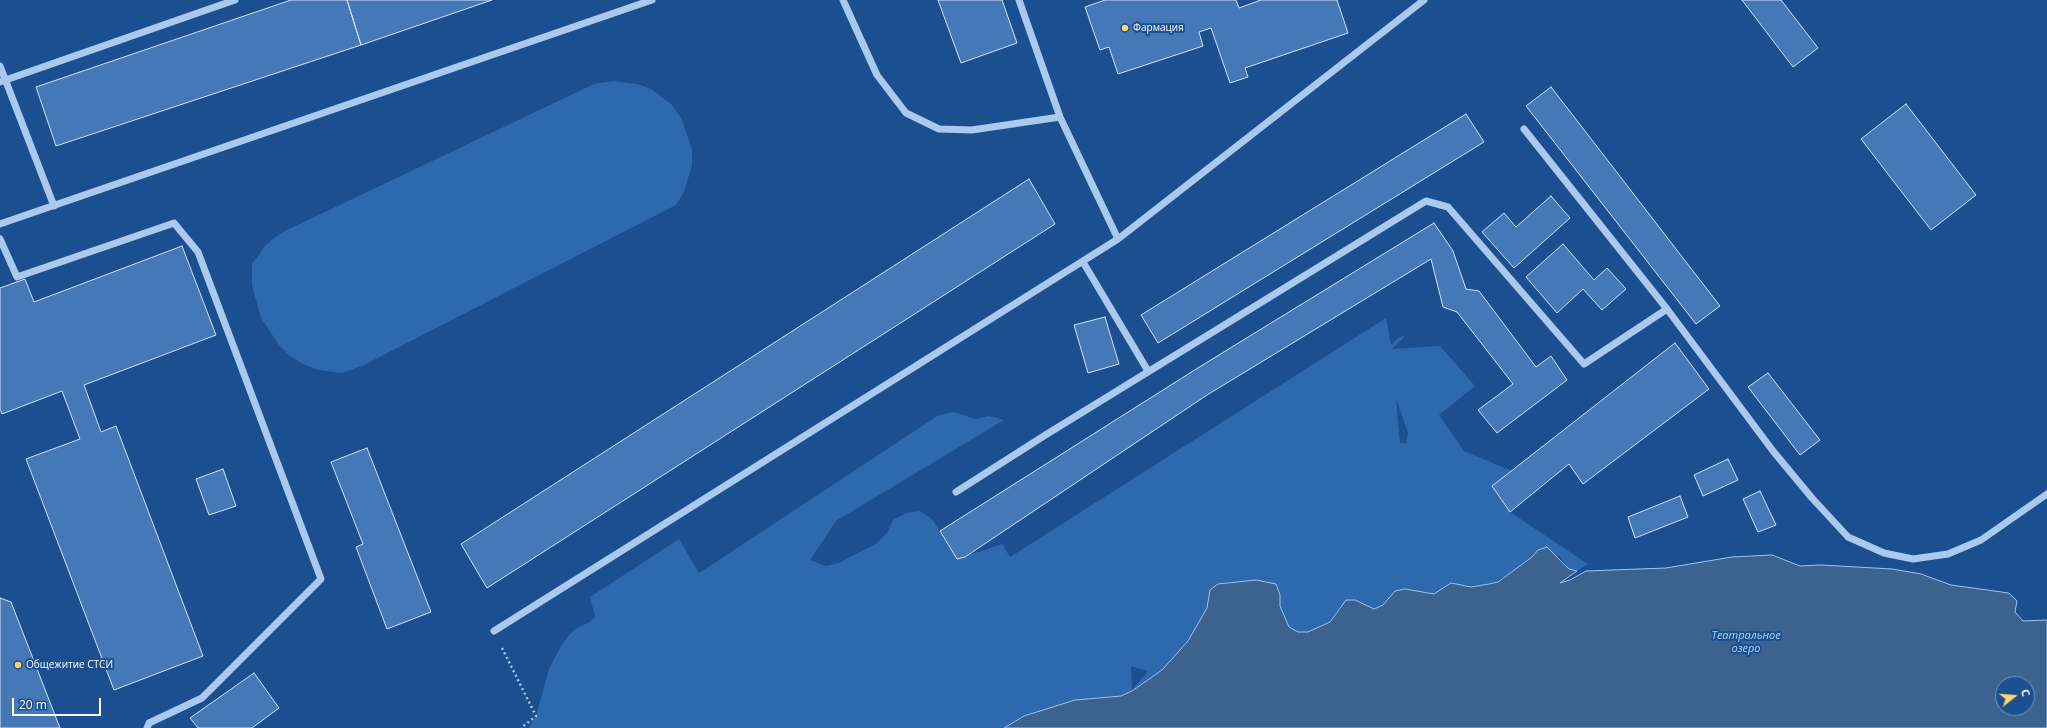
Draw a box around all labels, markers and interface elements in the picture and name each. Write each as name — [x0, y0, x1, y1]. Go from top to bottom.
place label: Фармация — [1133, 22, 1184, 34]
marker: Фармация — [1120, 23, 1130, 33]
water label: Театральное озеро — [1711, 629, 1781, 655]
place label: Общежитие СТСИ — [26, 659, 113, 671]
marker: Общежитие СТСИ — [13, 660, 23, 670]
north arrow — [1995, 676, 2035, 716]
text: С — [2018, 687, 2034, 698]
scale bar — [14, 690, 103, 716]
text: 20 m — [19, 696, 47, 713]

